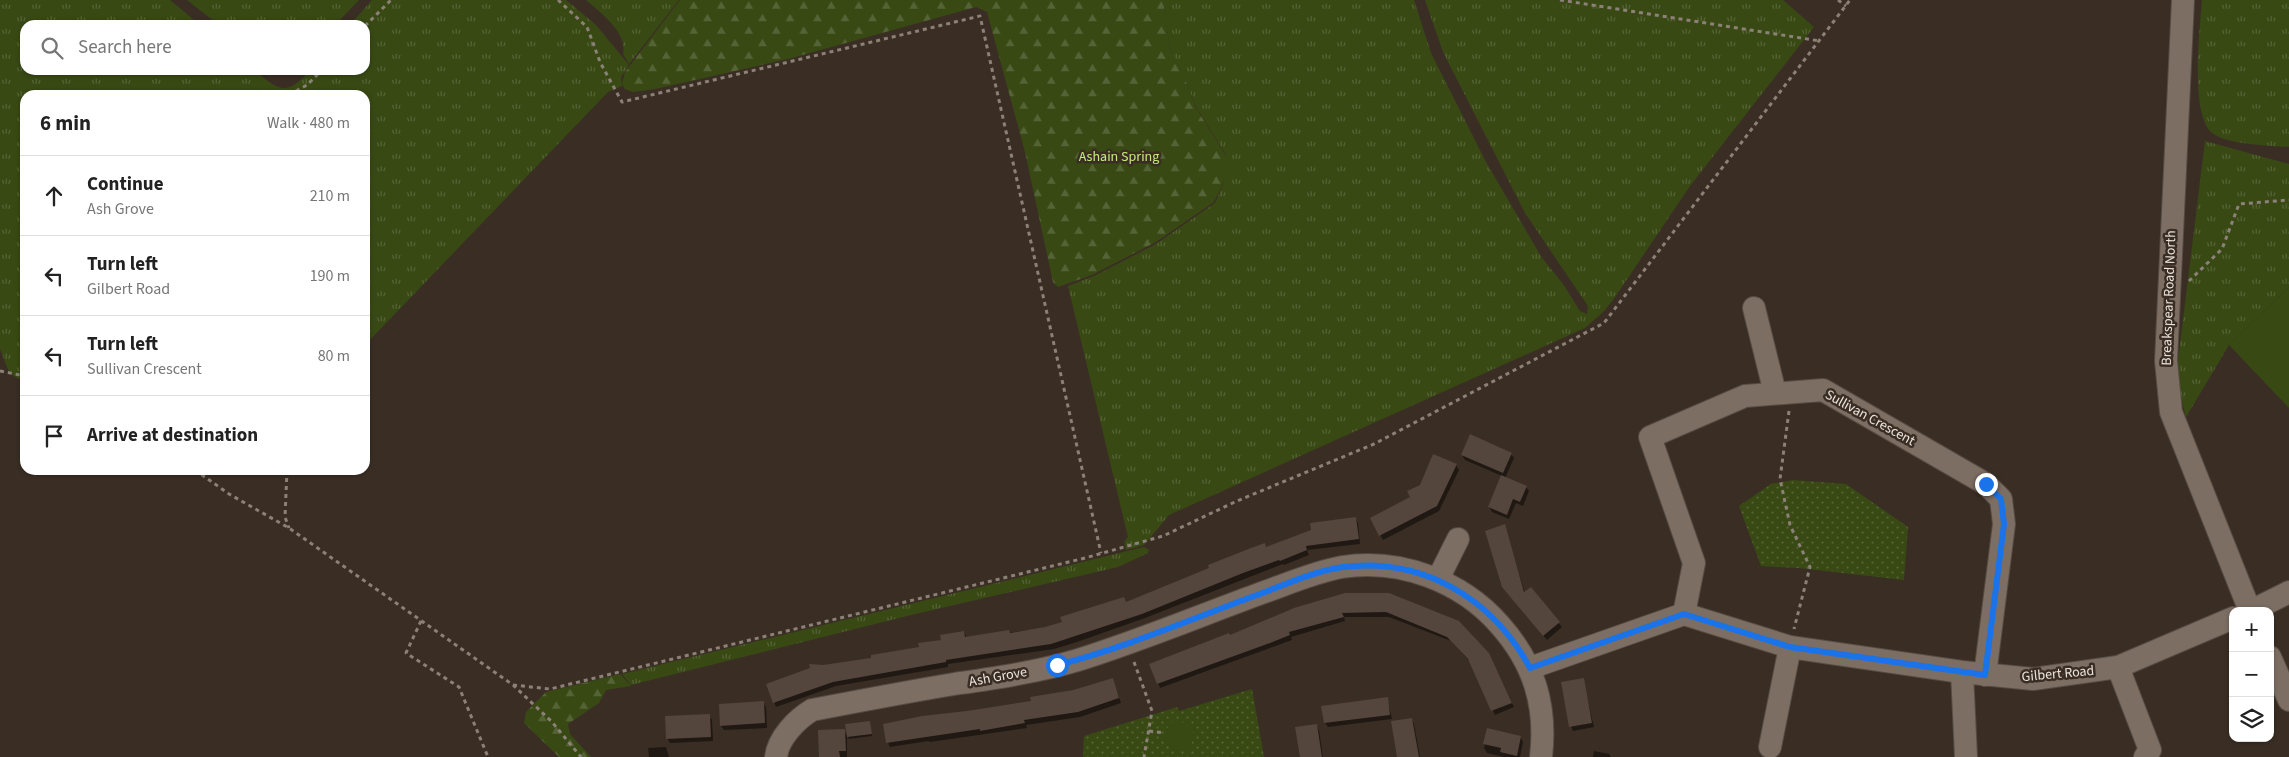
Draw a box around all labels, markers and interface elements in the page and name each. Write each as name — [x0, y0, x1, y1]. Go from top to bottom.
search box — [20, 20, 370, 75]
icon: search — [38, 34, 66, 62]
text: Search here — [78, 34, 172, 61]
text: 6 min — [40, 108, 91, 138]
text: Walk · 480 m — [267, 112, 350, 134]
park label: Ashain Spring — [1079, 147, 1159, 167]
text: Continue — [87, 171, 164, 198]
icon: ahead — [40, 182, 68, 210]
text: 210 m — [310, 185, 350, 207]
text: Ash Grove — [87, 198, 154, 220]
street label: Breakspear Road North — [2157, 230, 2181, 366]
text: Turn left — [87, 251, 158, 278]
icon: left — [40, 262, 68, 290]
text: 190 m — [310, 265, 350, 287]
text: Gilbert Road — [87, 278, 170, 300]
text: Turn left — [87, 331, 158, 358]
icon: left — [40, 342, 68, 370]
text: 80 m — [318, 345, 350, 367]
text: Sullivan Crescent — [87, 358, 202, 380]
street label: Sullivan Crescent — [1821, 385, 1919, 451]
icon: arrive — [40, 422, 68, 450]
text: Arrive at destination — [87, 422, 258, 449]
route end — [1975, 473, 1998, 496]
map controls — [2229, 607, 2274, 742]
button: + — [2229, 607, 2274, 652]
button: − — [2229, 652, 2274, 697]
route start — [1046, 654, 1069, 677]
street label: Gilbert Road — [2021, 661, 2095, 687]
street label: Ash Grove — [967, 662, 1029, 692]
button: layers — [2229, 697, 2274, 742]

